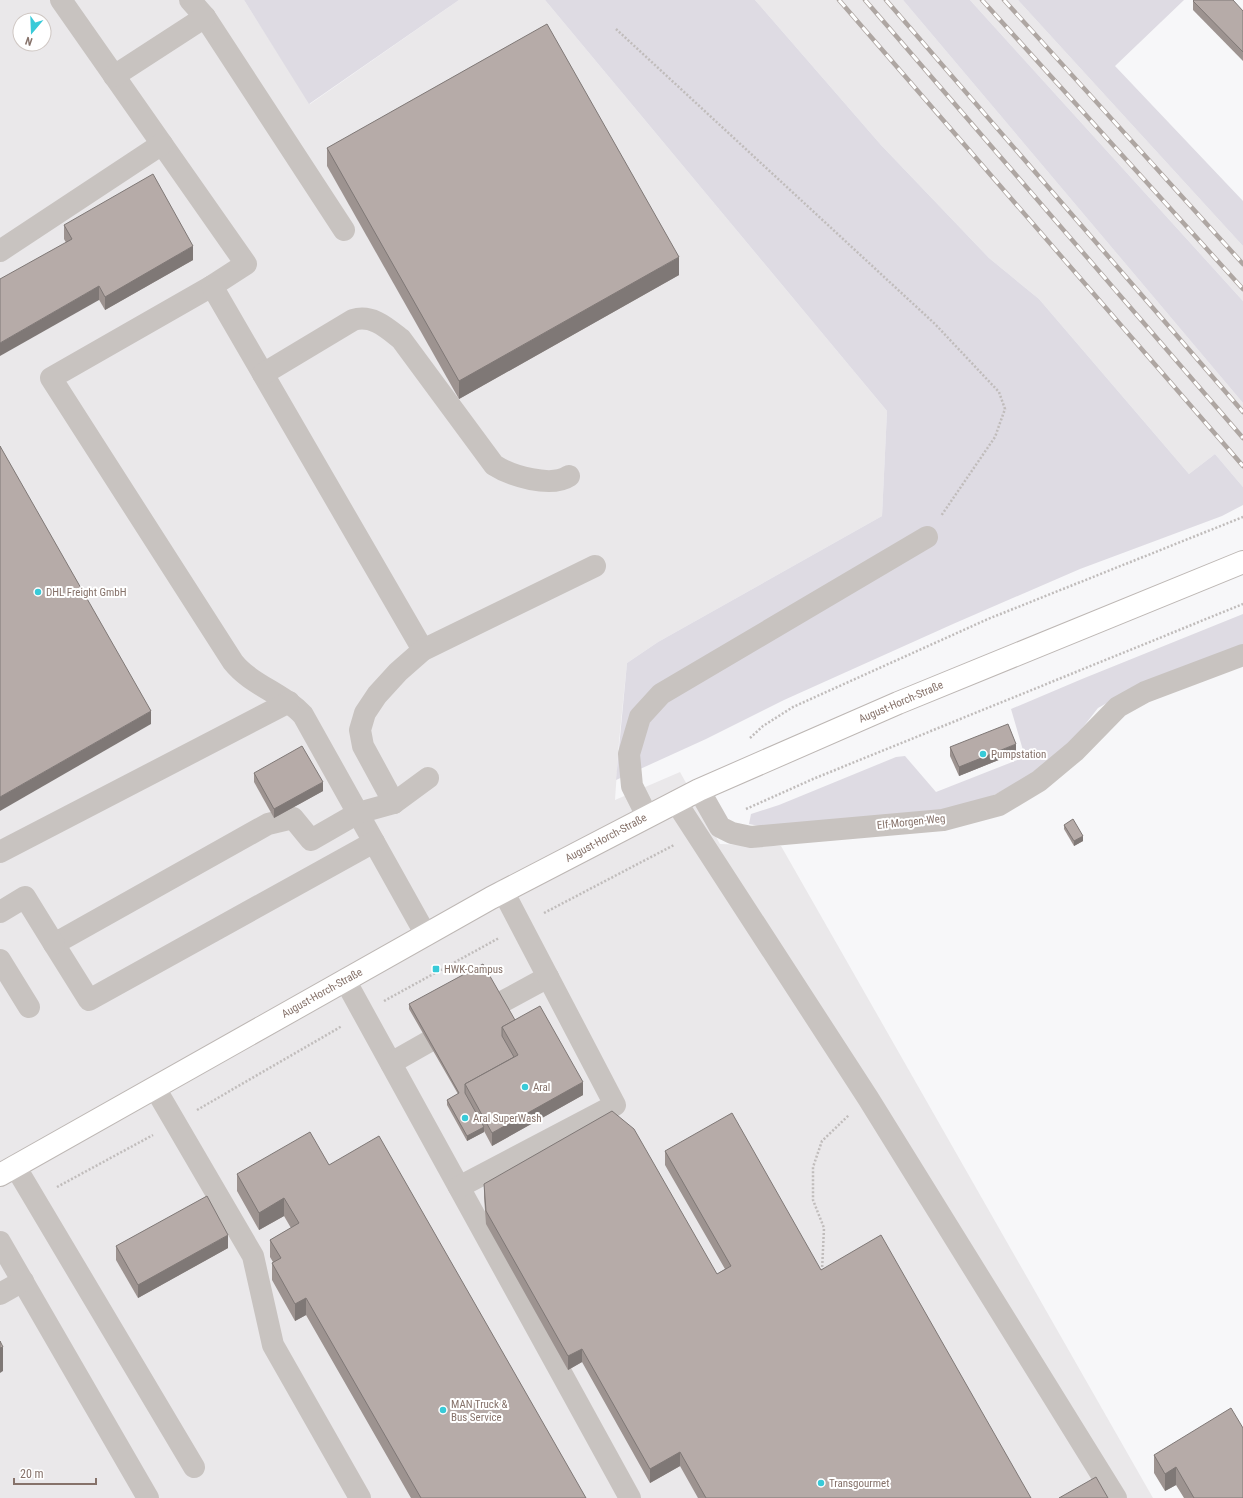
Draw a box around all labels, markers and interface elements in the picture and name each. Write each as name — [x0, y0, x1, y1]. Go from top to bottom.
north arrow — [12, 12, 52, 52]
text: N — [23, 34, 34, 48]
place label: DHL Freight GmbH — [46, 586, 126, 599]
marker: DHL Freight GmbH — [33, 587, 43, 597]
street label: August-Horch-Straße — [857, 678, 945, 726]
place label: Pumpstation — [991, 748, 1046, 761]
marker: Pumpstation — [978, 749, 988, 759]
street label: August-Horch-Straße — [563, 811, 649, 865]
street label: Elf-Morgen-Weg — [876, 812, 946, 832]
place label: HWK-Campus — [444, 963, 503, 976]
marker: HWK-Campus — [431, 964, 441, 974]
street label: August-Horch-Straße — [279, 965, 365, 1021]
place label: Aral — [533, 1081, 550, 1094]
marker: Aral — [520, 1082, 530, 1092]
place label: Aral SuperWash — [473, 1112, 542, 1125]
marker: Aral SuperWash — [460, 1113, 470, 1123]
place label: MAN Truck & Bus Service — [451, 1398, 507, 1424]
marker: MAN Truck & Bus Service — [438, 1405, 448, 1415]
scale bar — [14, 1460, 96, 1486]
text: 20 m — [20, 1467, 44, 1481]
place label: Transgourmet — [829, 1477, 889, 1490]
marker: Transgourmet — [816, 1478, 826, 1488]

